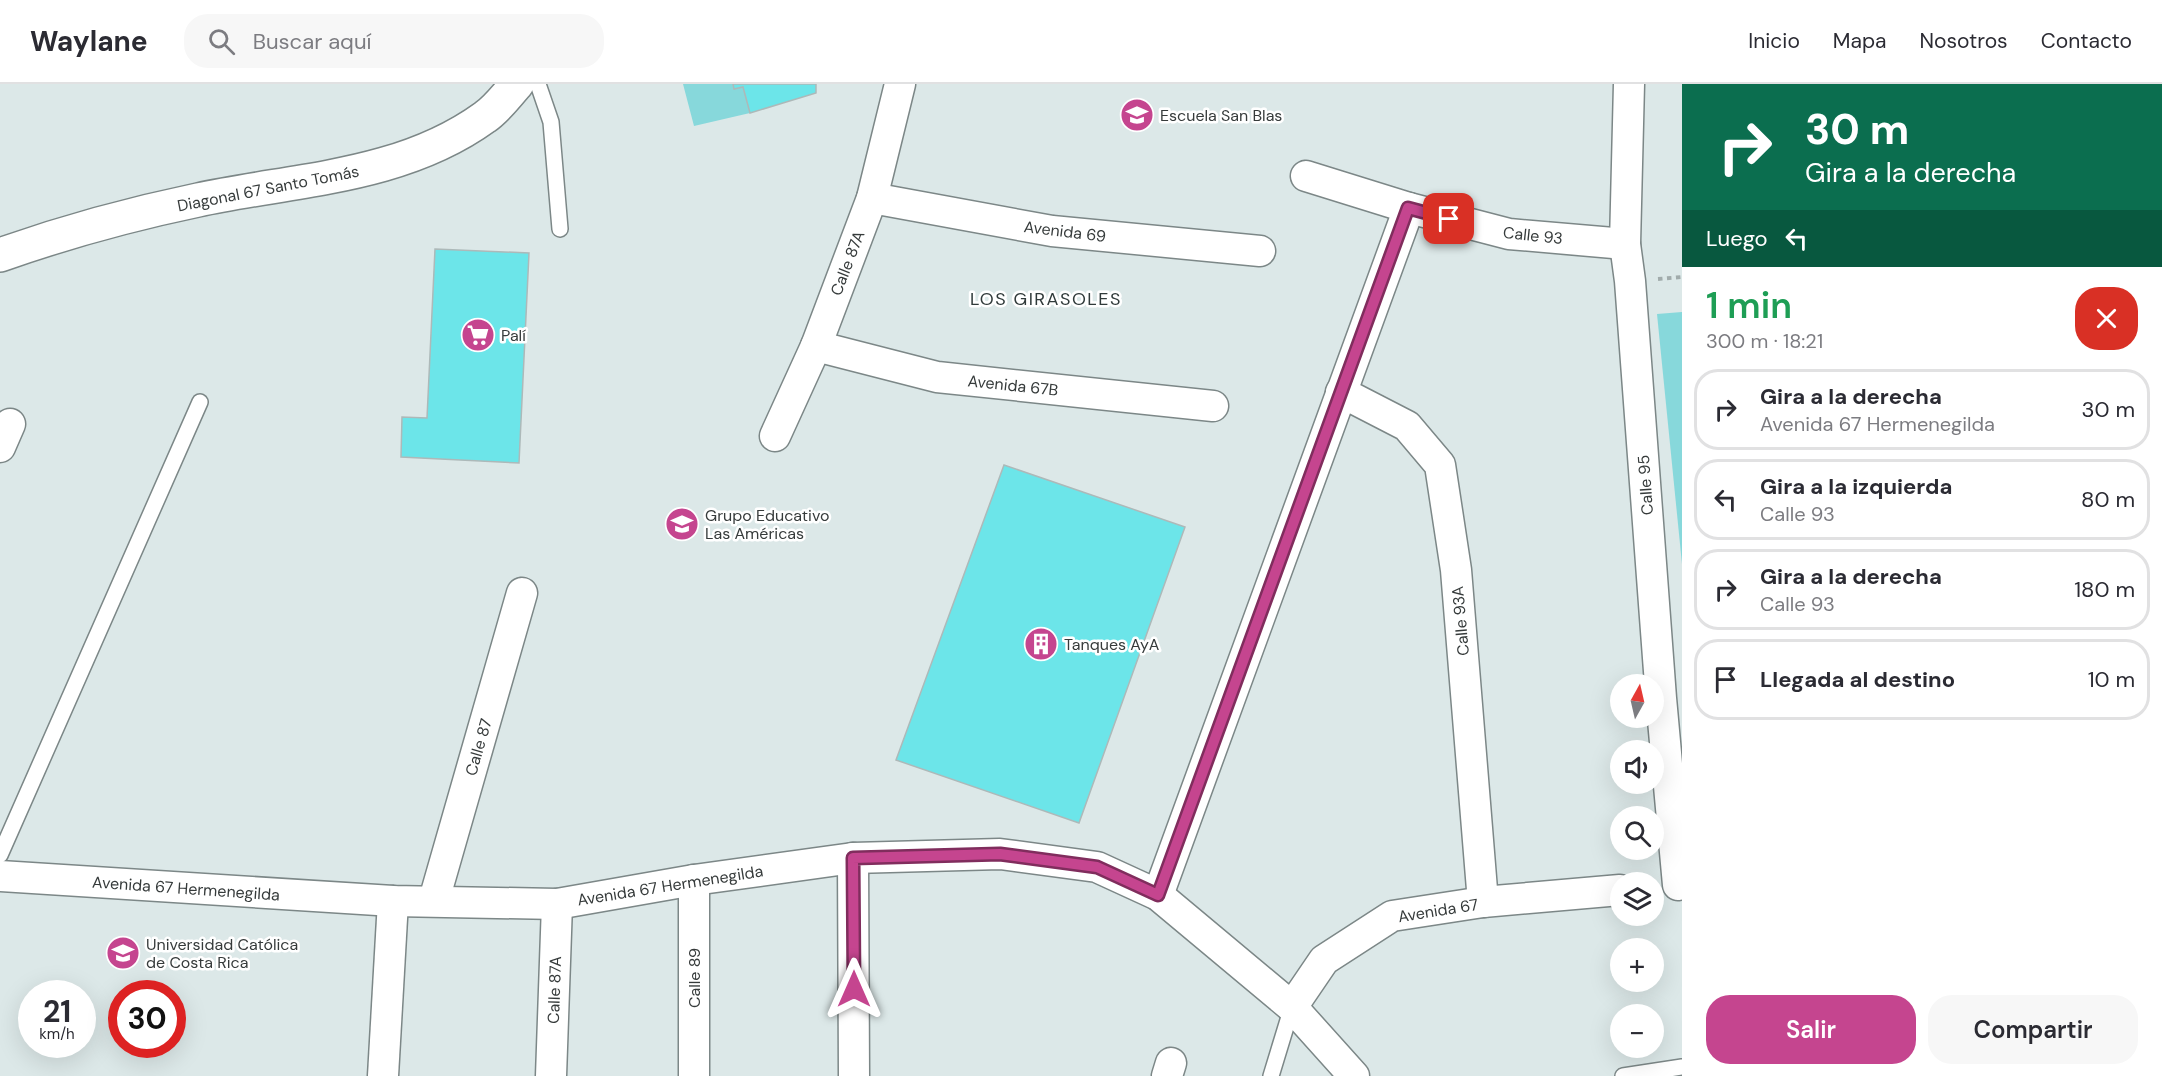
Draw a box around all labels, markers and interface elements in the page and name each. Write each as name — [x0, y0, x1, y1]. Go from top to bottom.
search box — [184, 14, 604, 68]
text: Waylane — [30, 23, 148, 60]
icon: search — [205, 25, 238, 58]
text: Buscar aquí — [253, 27, 371, 56]
text: Inicio — [1748, 27, 1800, 55]
text: Mapa — [1833, 27, 1887, 55]
text: Nosotros — [1920, 27, 2008, 55]
text: Contacto — [2041, 27, 2132, 55]
school or university icon: Escuela San Blas — [1119, 97, 1155, 133]
text: 30 m — [1805, 102, 1909, 157]
place label: Escuela San Blas — [1160, 105, 1282, 126]
icon: right — [1706, 108, 1784, 186]
text: Gira a la derecha — [1805, 155, 2016, 190]
street label: Diagonal 67 Santo Tomás — [175, 161, 361, 216]
pin — [1423, 193, 1474, 244]
icon: arrive — [1432, 202, 1465, 235]
street label: Avenida 69 — [1023, 216, 1107, 247]
street label: Calle 93 — [1502, 222, 1564, 249]
icon: left — [1780, 222, 1813, 255]
text: Luego — [1706, 224, 1768, 253]
street label: Calle 87A — [826, 227, 870, 299]
text: 1 min — [1706, 282, 1792, 329]
district label: LOS GIRASOLES — [970, 287, 1122, 311]
button: close — [2075, 287, 2138, 350]
supermarket icon: Palí — [460, 317, 496, 353]
place label: Palí — [501, 325, 526, 346]
text: 300 m · 18:21 — [1706, 328, 1823, 354]
street label: Avenida 67B — [967, 370, 1059, 401]
text: Gira a la derecha — [1760, 382, 1942, 411]
icon: right — [1709, 393, 1742, 426]
text: 30 m — [2081, 395, 2135, 424]
text: Avenida 67 Hermenegilda — [1760, 411, 1995, 437]
street label: Calle 95 — [1633, 454, 1658, 516]
text: Gira a la izquierda — [1760, 472, 1952, 501]
icon: left — [1709, 483, 1742, 516]
text: 80 m — [2081, 485, 2135, 514]
text: Calle 93 — [1760, 501, 1835, 527]
place label: Grupo Educativo Las Américas — [705, 505, 829, 544]
school or university icon: Grupo Educativo Las Américas — [664, 506, 700, 542]
text: Gira a la derecha — [1760, 562, 1942, 591]
icon: right — [1709, 573, 1742, 606]
text: 180 m — [2074, 575, 2135, 604]
street label: Calle 93A — [1447, 585, 1474, 657]
text: Calle 93 — [1760, 591, 1835, 617]
building icon: Tanques AyA — [1023, 626, 1059, 662]
place label: Tanques AyA — [1064, 634, 1160, 655]
icon: arrive — [1709, 663, 1742, 696]
text: Llegada al destino — [1760, 665, 1955, 694]
text: 10 m — [2088, 665, 2135, 694]
north arrow — [1610, 674, 1664, 728]
map controls — [1610, 674, 1664, 1058]
street label: Calle 87 — [460, 716, 497, 778]
button: sound — [1610, 740, 1664, 794]
button: search — [1610, 806, 1664, 860]
street label: Avenida 67 Hermenegilda — [576, 860, 765, 911]
street label: Avenida 67 Hermenegilda — [92, 871, 280, 906]
button: layers — [1610, 872, 1664, 926]
street label: Avenida 67 — [1396, 894, 1480, 927]
place label: Universidad Católica de Costa Rica — [146, 934, 298, 973]
school or university icon: Universidad Católica de Costa Rica — [105, 935, 141, 971]
button: + — [1610, 938, 1664, 992]
street label: Calle 89 — [684, 948, 705, 1008]
street label: Calle 87A — [543, 955, 566, 1024]
position arrow — [822, 957, 886, 1021]
speed limit sign: 30 — [108, 980, 186, 1058]
text: 21 — [43, 992, 71, 1031]
button: Salir — [1706, 995, 1916, 1064]
button: Compartir — [1928, 995, 2138, 1064]
button: − — [1610, 1004, 1664, 1058]
text: km/h — [39, 1024, 75, 1044]

